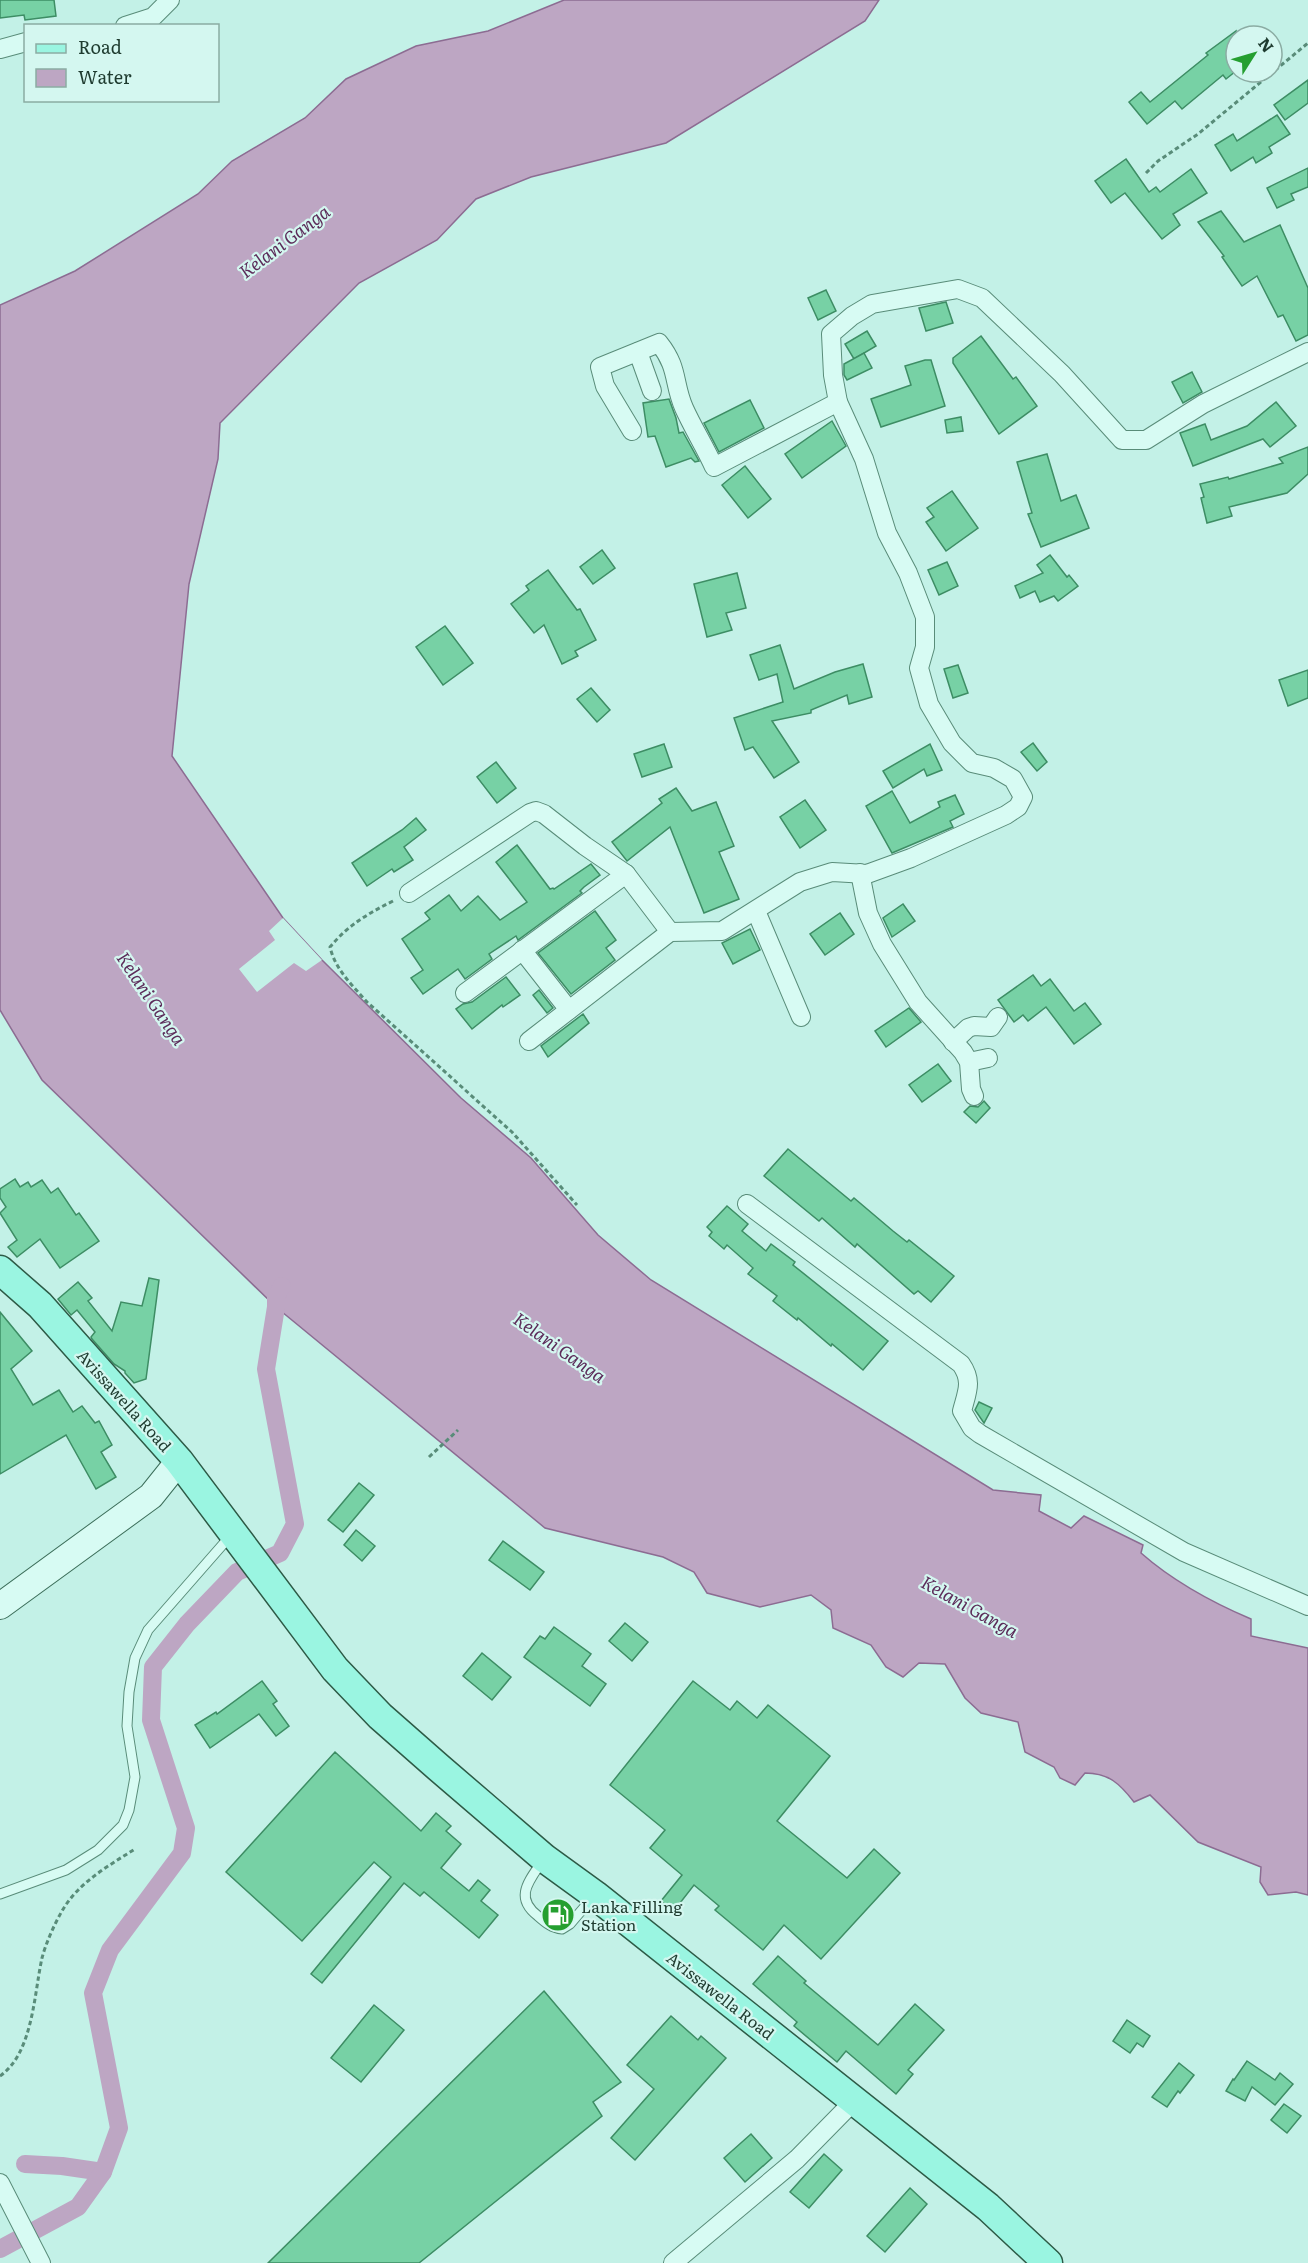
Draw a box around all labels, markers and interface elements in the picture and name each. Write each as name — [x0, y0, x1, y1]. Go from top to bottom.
legend — [24, 24, 219, 102]
north arrow — [1224, 24, 1284, 84]
text: N — [1253, 32, 1280, 57]
text: Road — [78, 33, 122, 60]
text: Water — [78, 63, 132, 90]
water label: Kelani Ganga — [233, 197, 336, 284]
water label: Kelani Ganga — [111, 946, 194, 1051]
water label: Kelani Ganga — [508, 1305, 612, 1389]
street label: Avissawella Road — [72, 1343, 178, 1457]
water label: Kelani Ganga — [916, 1568, 1024, 1644]
place label: Lanka Filling Station — [581, 1894, 683, 1936]
fuel station icon: Lanka Filling Station — [540, 1897, 576, 1933]
street label: Avissawella Road — [662, 1945, 780, 2045]

